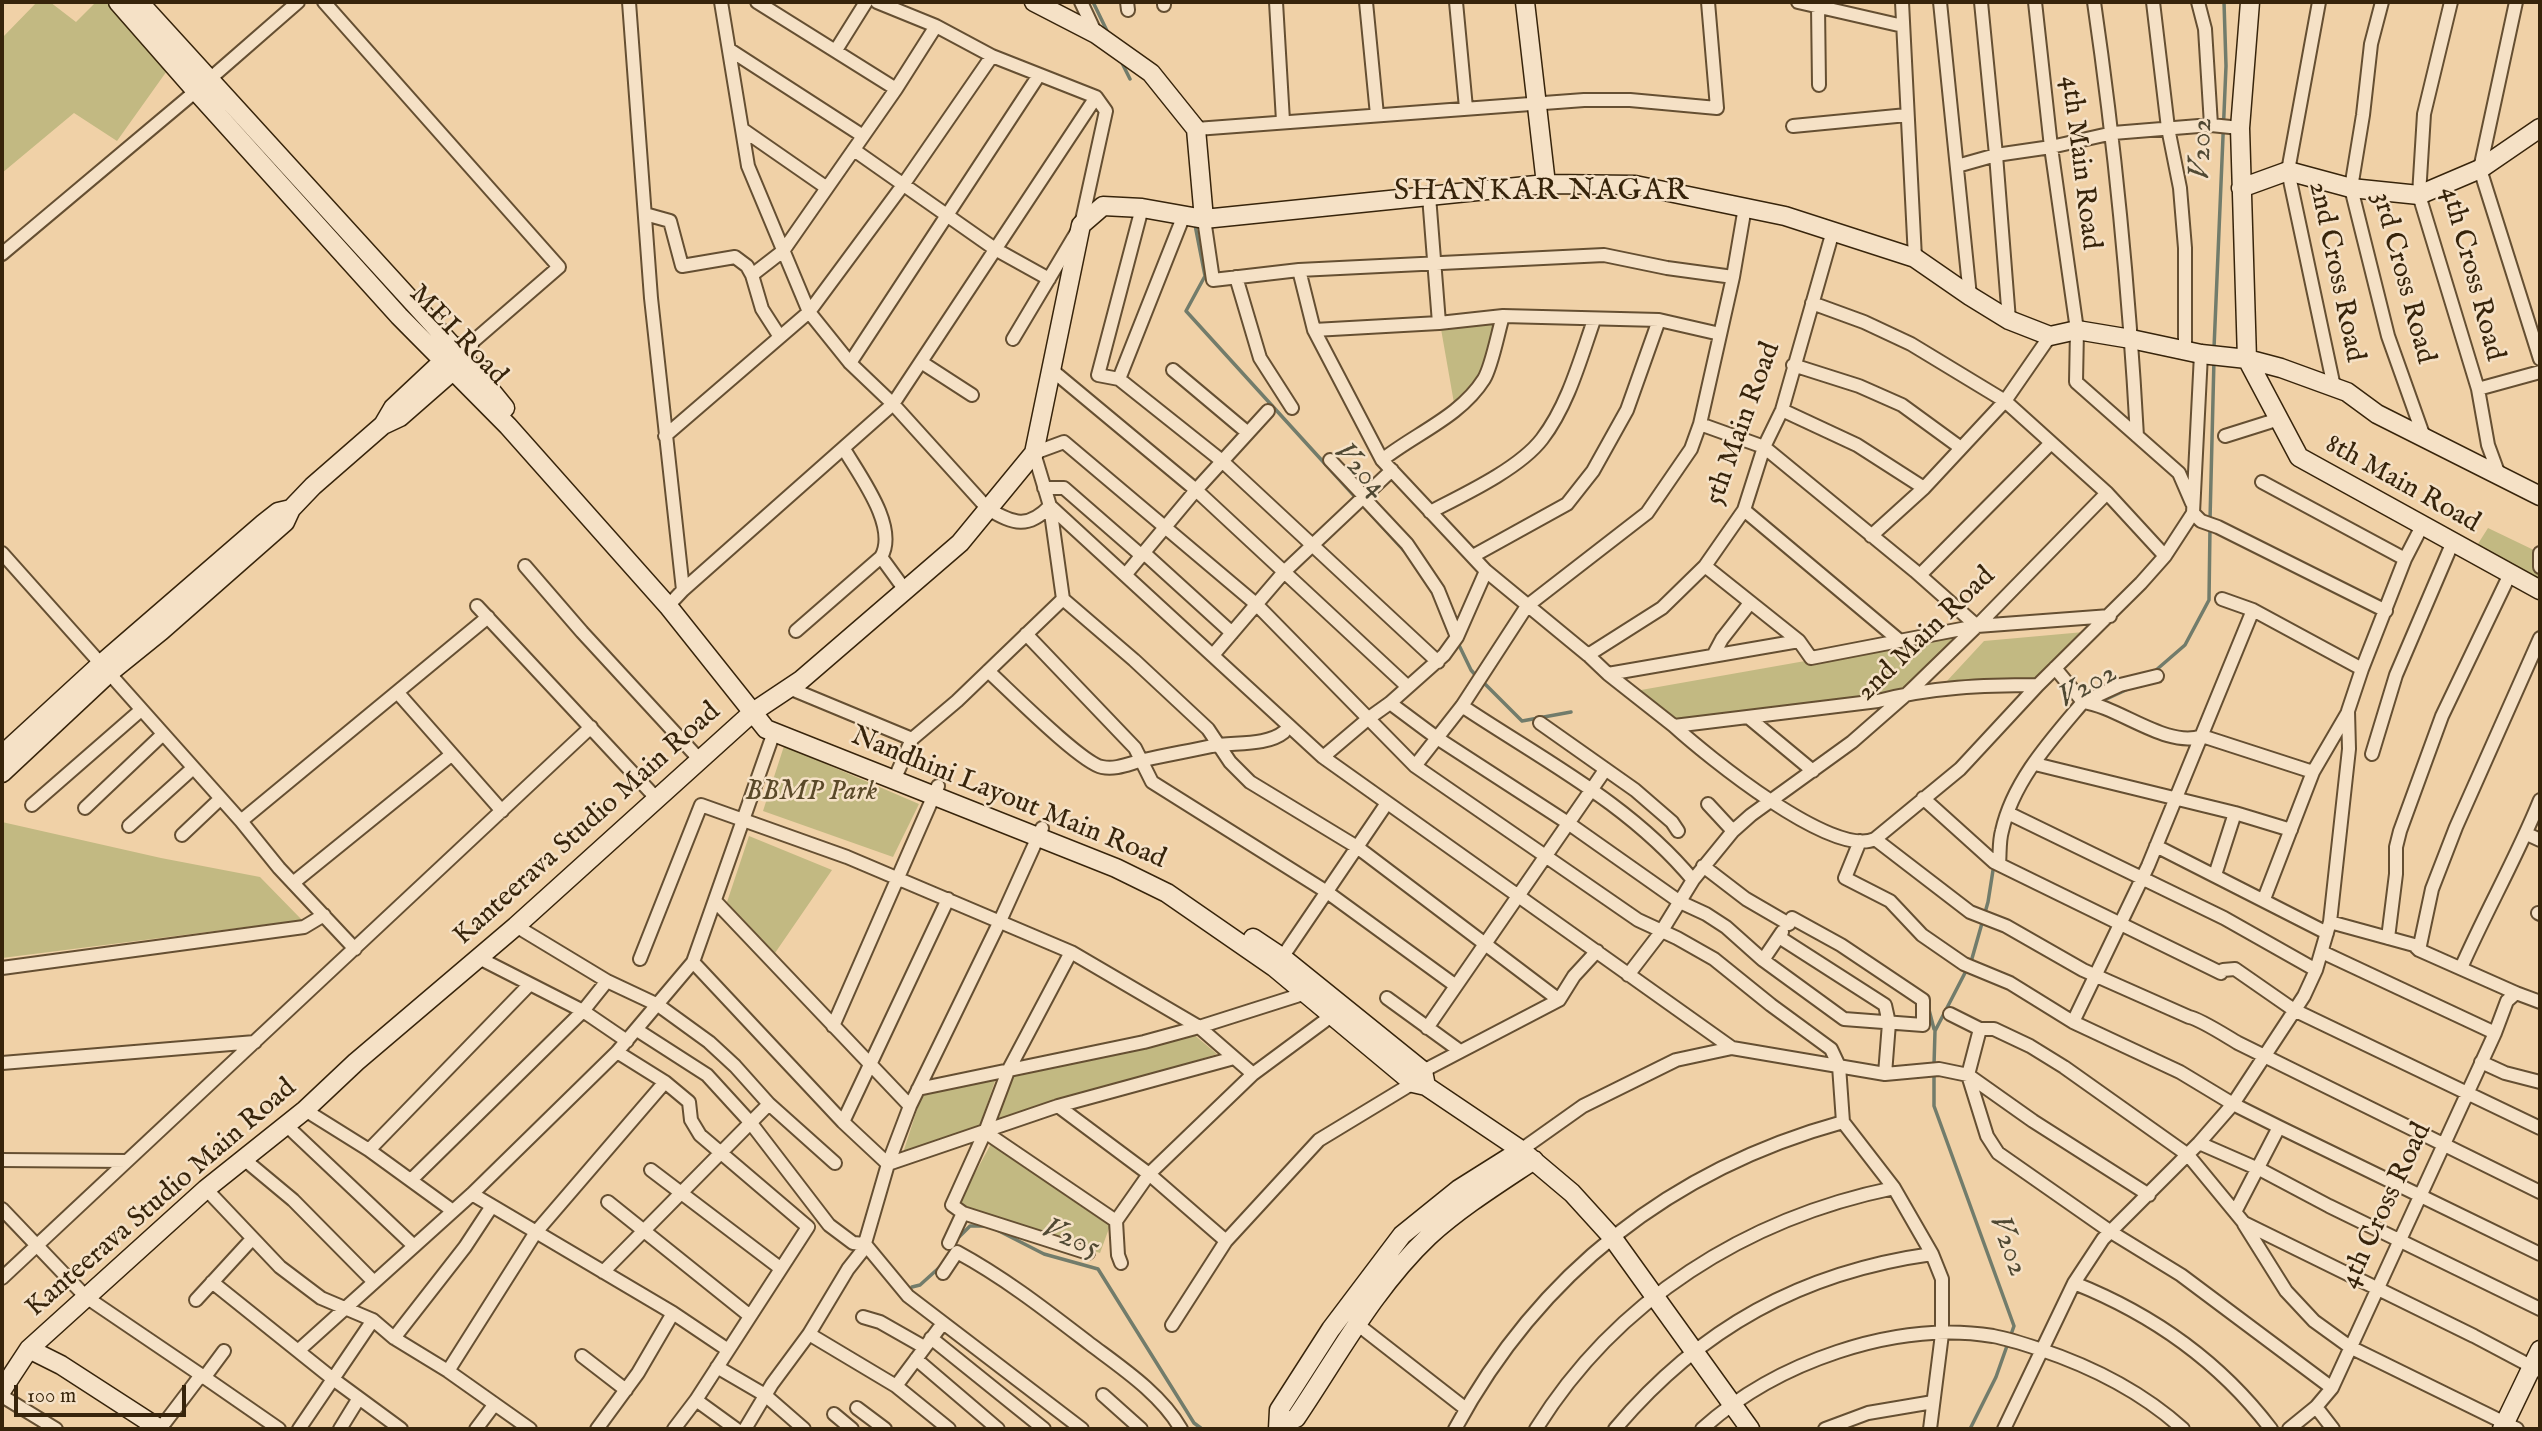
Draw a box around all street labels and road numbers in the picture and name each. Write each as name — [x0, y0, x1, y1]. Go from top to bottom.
street label: 4th Main Road — [2052, 74, 2106, 252]
street label: 2nd Cross Road — [2299, 179, 2371, 365]
street label: 4th Cross Road — [2432, 183, 2510, 365]
street label: 3rd Cross Road — [2363, 189, 2441, 367]
street label: MEI Road — [401, 279, 513, 393]
street label: 5th Main Road — [1699, 338, 1789, 510]
street label: 8th Main Road — [2319, 429, 2485, 541]
street label: 2nd Main Road — [1851, 561, 2003, 709]
street label: Kanteerava Studio Main Road — [448, 696, 728, 954]
street label: Nandhini Layout Main Road — [846, 720, 1170, 878]
street label: Kanteerava Studio Main Road — [20, 1072, 304, 1326]
street label: 4th Cross Road — [2334, 1118, 2440, 1294]

